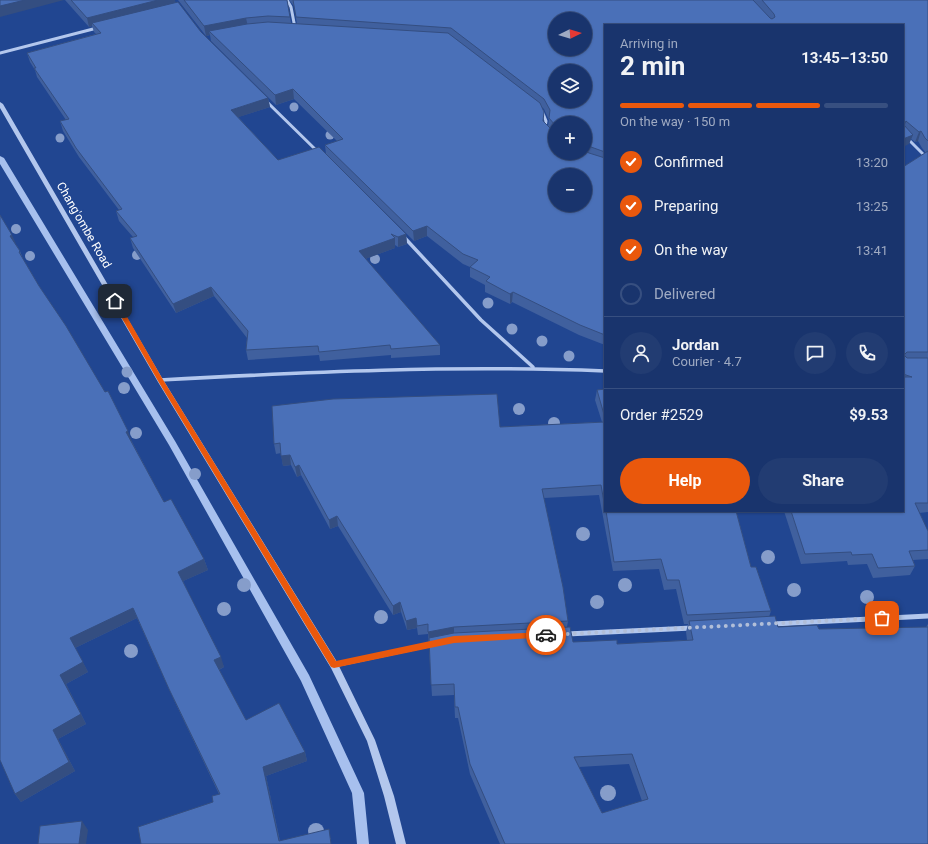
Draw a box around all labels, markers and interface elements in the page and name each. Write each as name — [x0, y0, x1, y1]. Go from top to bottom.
north arrow — [548, 12, 592, 56]
map controls — [548, 12, 592, 212]
text: Arriving in — [620, 36, 678, 51]
text: 13:45–13:50 — [801, 49, 888, 67]
text: 2 min — [620, 51, 685, 81]
button: layers — [548, 64, 592, 108]
text: On the way · 150 m — [620, 114, 730, 129]
button: + — [548, 116, 592, 160]
icon: check — [620, 151, 642, 173]
text: Confirmed — [654, 153, 724, 171]
text: 13:20 — [856, 155, 888, 170]
button: − — [548, 168, 592, 212]
street label: Chang'ombe Road — [54, 179, 114, 271]
icon: check — [620, 195, 642, 217]
text: Preparing — [654, 197, 718, 215]
text: 13:25 — [856, 199, 888, 214]
icon: check — [620, 239, 642, 261]
text: On the way — [654, 241, 728, 259]
text: 13:41 — [856, 243, 888, 258]
pin — [98, 284, 132, 318]
text: Delivered — [654, 285, 716, 303]
icon: home — [104, 290, 126, 312]
button: person — [620, 332, 662, 374]
button: chat — [794, 332, 836, 374]
button: phone — [846, 332, 888, 374]
text: Jordan — [672, 336, 719, 354]
text: Courier · 4.7 — [672, 354, 742, 369]
text: Order #2529 — [620, 406, 703, 424]
text: $9.53 — [849, 406, 888, 424]
button: Help — [620, 458, 750, 504]
button: Share — [758, 458, 888, 504]
pin — [865, 601, 899, 635]
icon: bag — [871, 607, 893, 629]
courier — [526, 615, 566, 655]
icon: car — [535, 624, 557, 646]

